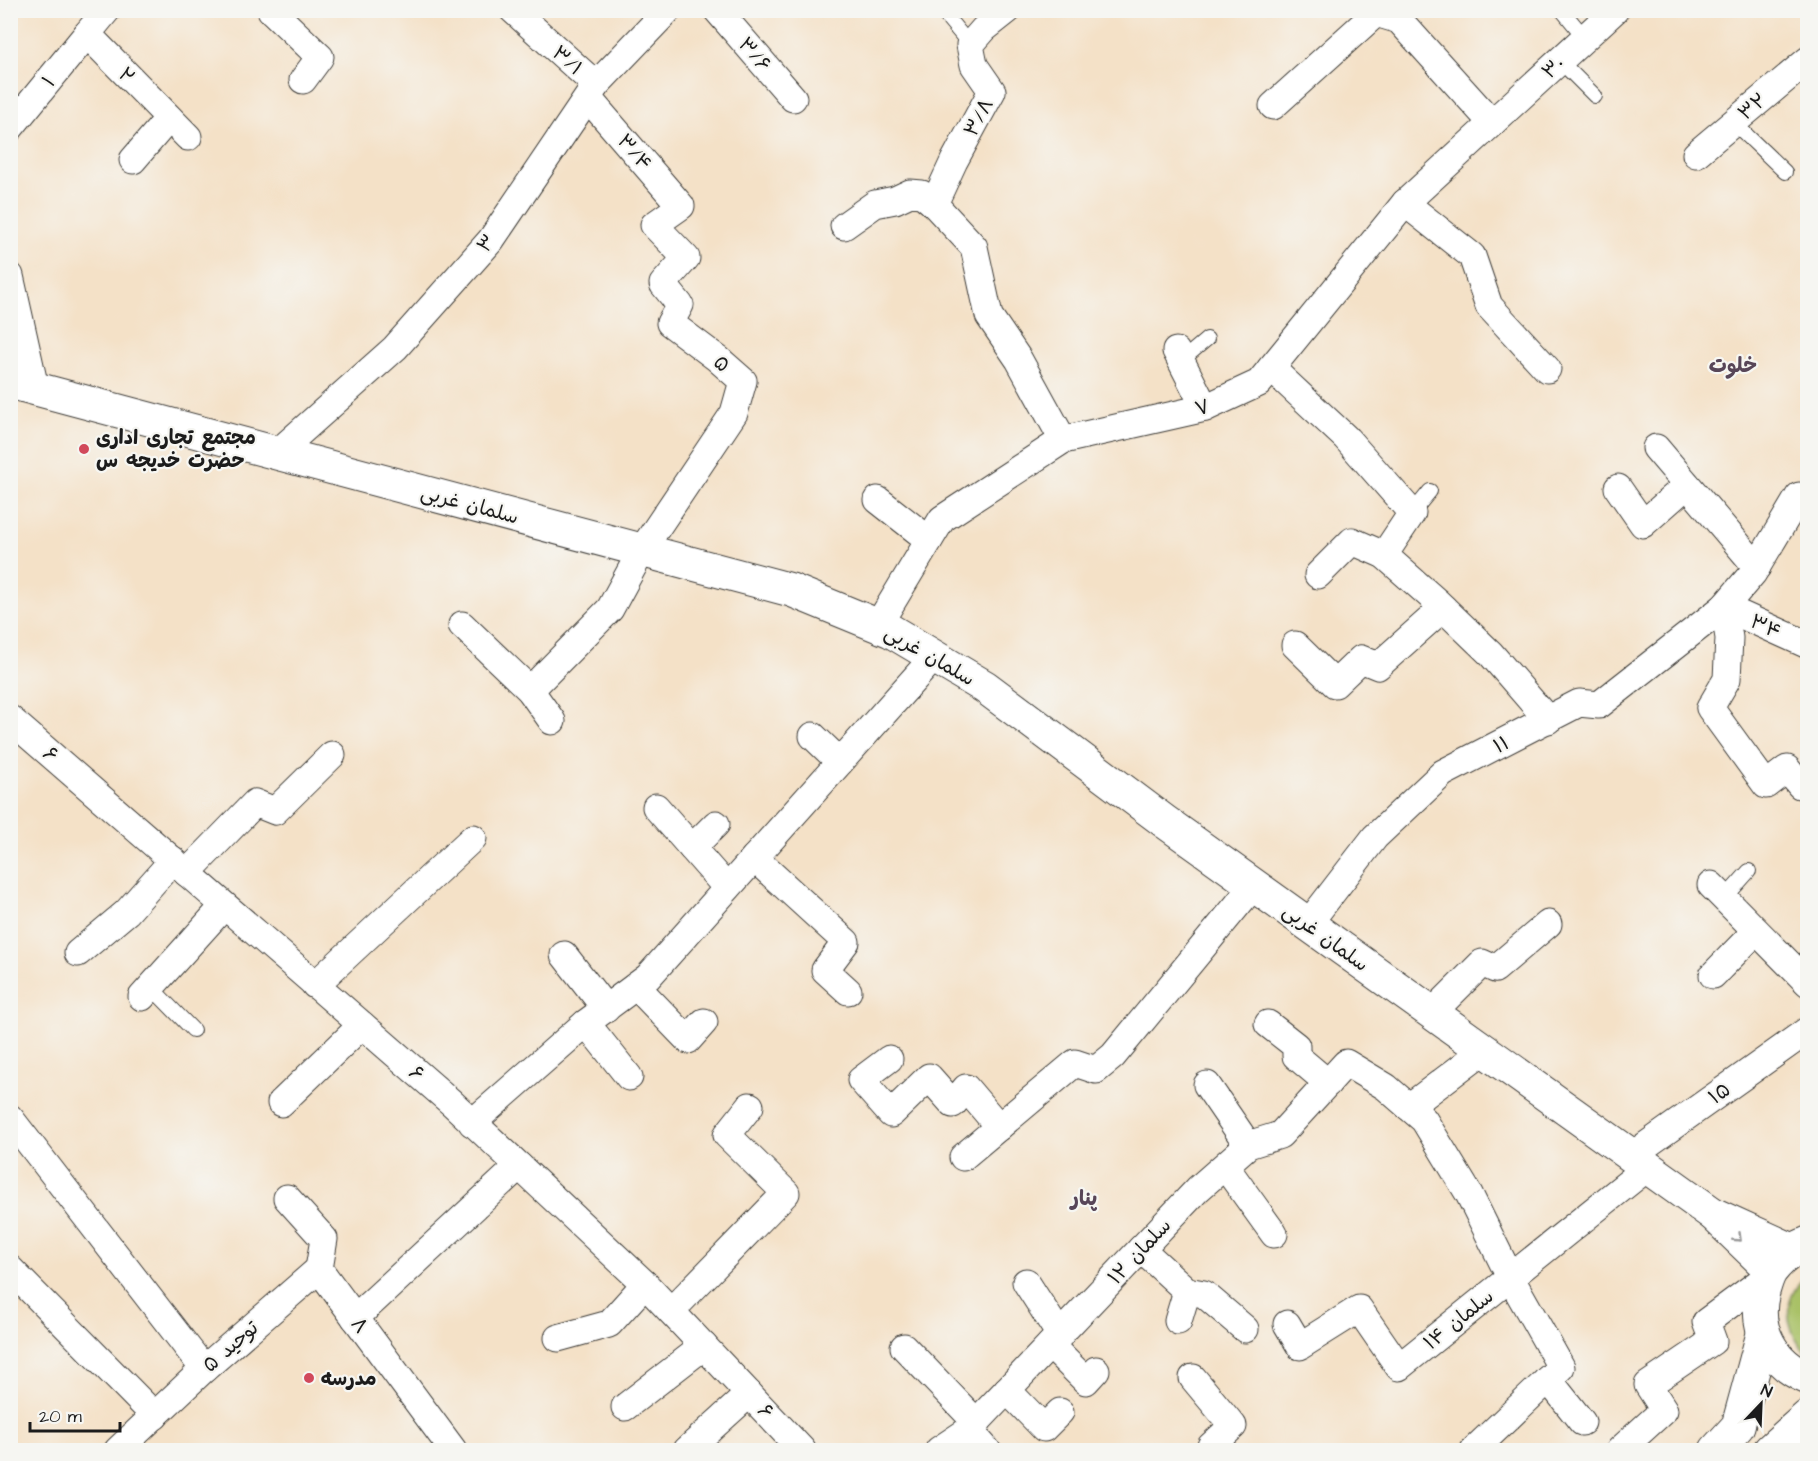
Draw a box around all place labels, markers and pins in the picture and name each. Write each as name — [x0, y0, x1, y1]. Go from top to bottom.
place label: مجتمع تجاری اداری حضرت خدیجه س — [96, 424, 256, 475]
marker: مجتمع تجاری اداری حضرت خدیجه س — [77, 442, 91, 456]
place label: مدرسه — [321, 1365, 377, 1393]
marker: مدرسه — [302, 1371, 316, 1385]

